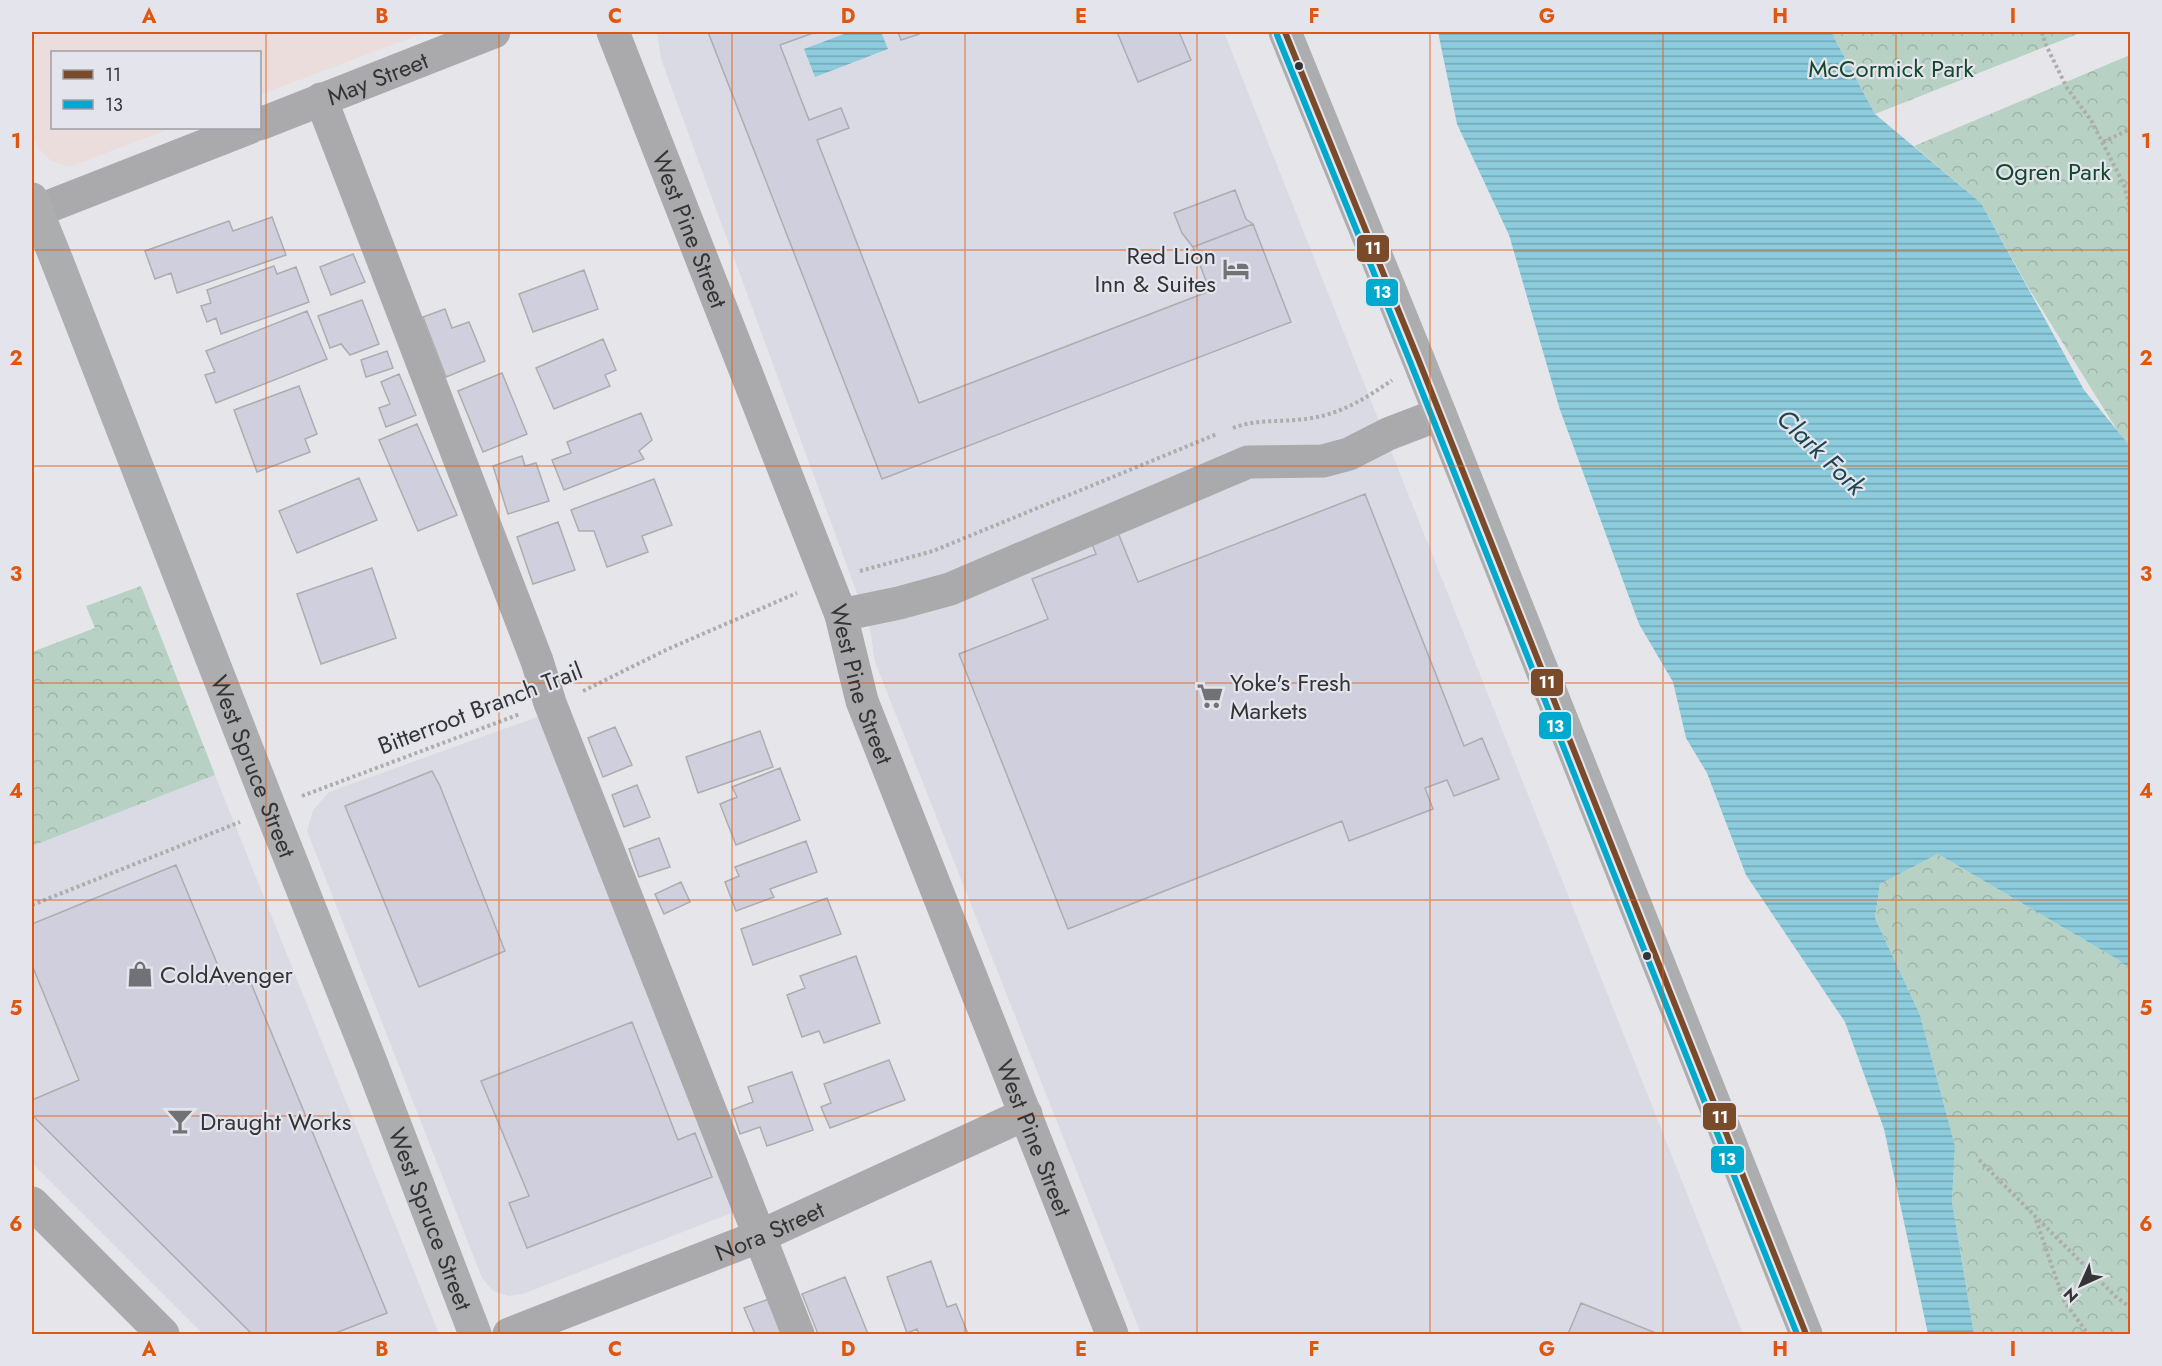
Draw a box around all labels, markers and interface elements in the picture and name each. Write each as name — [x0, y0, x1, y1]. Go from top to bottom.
text: A — [141, 2, 157, 31]
text: B — [375, 2, 389, 31]
text: C — [608, 2, 622, 31]
text: D — [841, 2, 855, 31]
text: E — [1075, 2, 1087, 31]
text: F — [1308, 2, 1320, 31]
text: G — [1539, 2, 1555, 31]
text: H — [1772, 2, 1788, 31]
text: I — [2010, 2, 2016, 31]
street label: May Street — [322, 42, 433, 114]
legend — [51, 51, 261, 129]
park label: McCormick Park — [1808, 51, 1974, 86]
unlabelled marker — [1293, 60, 1305, 72]
text: 11 — [105, 62, 121, 88]
text: 13 — [105, 92, 123, 118]
text: 1 — [11, 127, 21, 156]
text: 1 — [2141, 127, 2151, 156]
street label: West Pine Street — [644, 146, 737, 313]
park label: Ogren Park — [1995, 154, 2111, 189]
line badge: 11 — [1356, 234, 1390, 263]
text: 11 — [1365, 237, 1381, 260]
place label: Red Lion Inn & Suites — [1095, 238, 1216, 301]
hotel icon: Red Lion Inn & Suites — [1221, 254, 1251, 284]
line badge: 13 — [1365, 278, 1399, 307]
text: 13 — [1373, 281, 1391, 304]
text: 2 — [9, 344, 23, 373]
text: 2 — [2139, 344, 2153, 373]
water label: Clark Fork — [1768, 400, 1875, 505]
text: 3 — [10, 560, 22, 589]
text: 3 — [2140, 560, 2152, 589]
street label: West Pine Street — [821, 600, 903, 769]
street label: Bitterroot Branch Trail — [373, 653, 587, 763]
place label: Yoke's Fresh Markets — [1230, 665, 1351, 728]
line badge: 11 — [1530, 668, 1564, 697]
street label: West Spruce Street — [202, 670, 305, 863]
text: 11 — [1539, 671, 1555, 694]
supermarket icon: Yoke's Fresh Markets — [1195, 681, 1225, 711]
line badge: 13 — [1538, 711, 1572, 740]
text: 13 — [1546, 715, 1564, 738]
text: 4 — [9, 777, 23, 806]
text: 4 — [2139, 777, 2153, 806]
unlabelled marker — [1641, 950, 1653, 962]
place label: ColdAvenger — [160, 957, 294, 992]
shop icon: ColdAvenger — [125, 959, 155, 989]
text: 5 — [10, 994, 23, 1023]
text: 5 — [2140, 994, 2153, 1023]
street label: West Pine Street — [988, 1054, 1081, 1221]
line badge: 11 — [1702, 1102, 1737, 1131]
place label: Draught Works — [200, 1104, 351, 1139]
bar icon: Draught Works — [165, 1106, 195, 1136]
text: 11 — [1712, 1106, 1728, 1129]
street label: West Spruce Street — [380, 1122, 482, 1315]
line badge: 13 — [1710, 1145, 1745, 1174]
text: 13 — [1718, 1148, 1736, 1171]
street label: Nora Street — [709, 1191, 830, 1270]
text: 6 — [9, 1210, 23, 1239]
text: 6 — [2139, 1210, 2153, 1239]
north arrow — [2051, 1255, 2111, 1315]
text: N — [2058, 1283, 2083, 1308]
text: A — [141, 1335, 157, 1364]
text: B — [375, 1335, 389, 1364]
text: C — [608, 1335, 622, 1364]
text: D — [841, 1335, 855, 1364]
text: E — [1075, 1335, 1087, 1364]
text: F — [1308, 1335, 1320, 1364]
text: G — [1539, 1335, 1555, 1364]
text: H — [1772, 1335, 1788, 1364]
text: I — [2010, 1335, 2016, 1364]

